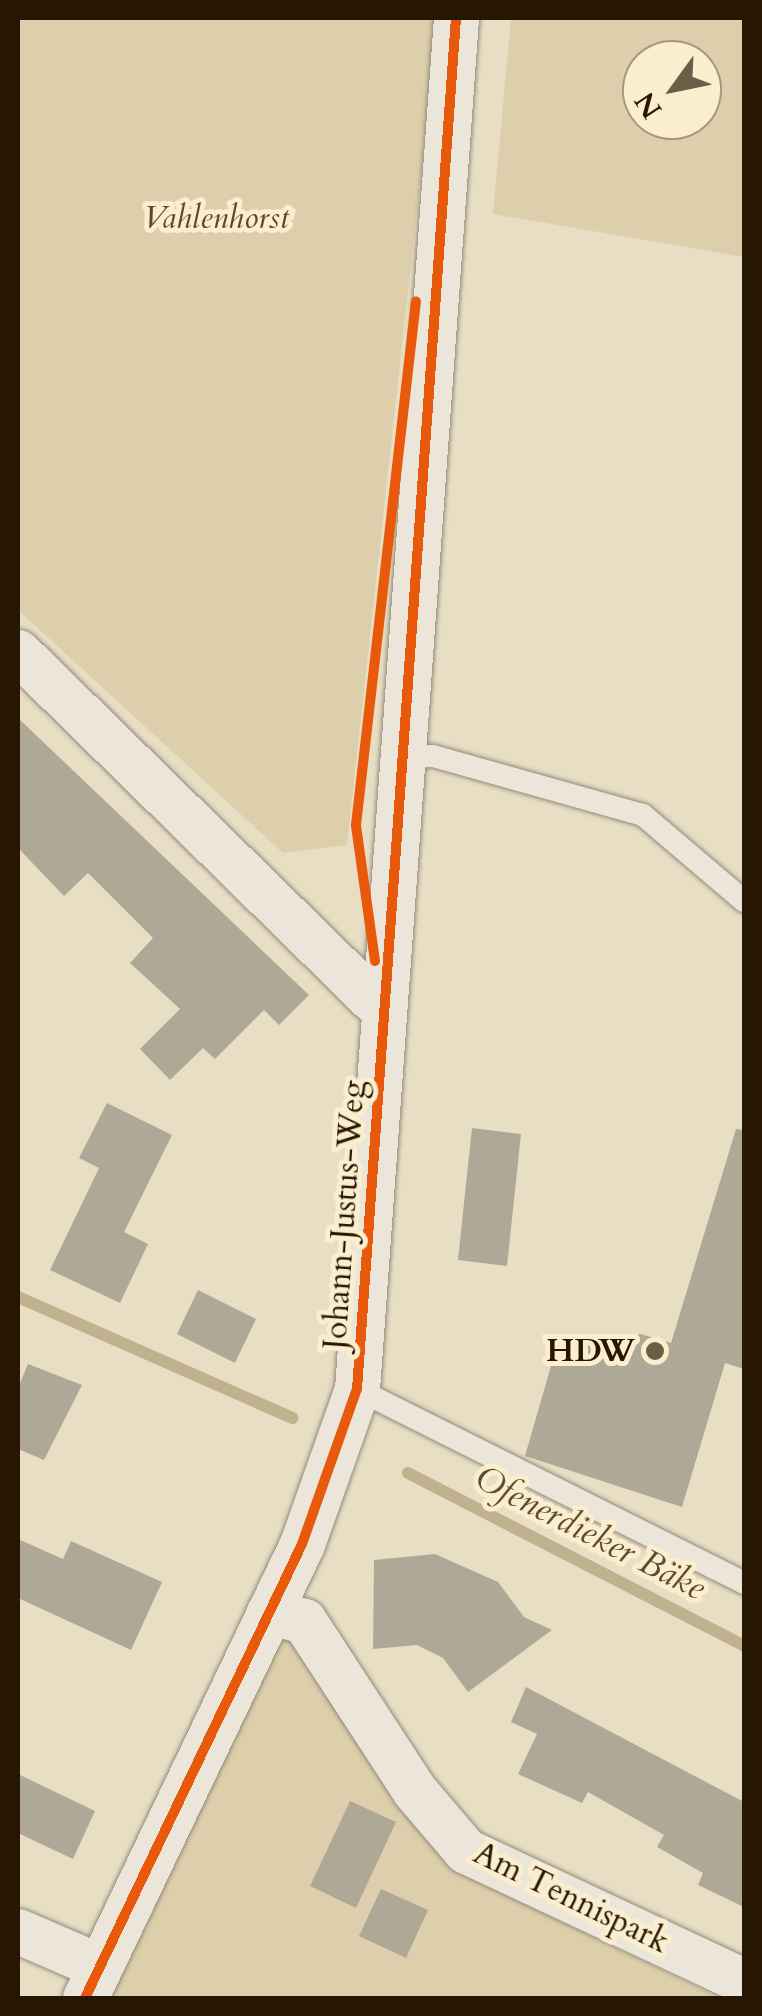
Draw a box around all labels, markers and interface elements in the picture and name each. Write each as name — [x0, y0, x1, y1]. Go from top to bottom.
north arrow — [622, 40, 722, 140]
text: N — [626, 85, 671, 126]
park label: Vahlenhorst — [143, 199, 289, 237]
street label: Johann-Justus-Weg — [316, 1079, 374, 1351]
place label: HDW — [546, 1332, 635, 1370]
marker: HDW — [644, 1340, 666, 1362]
water label: Ofenerdieker Bäke — [468, 1457, 712, 1609]
street label: Am Tennispark — [467, 1834, 675, 1962]

